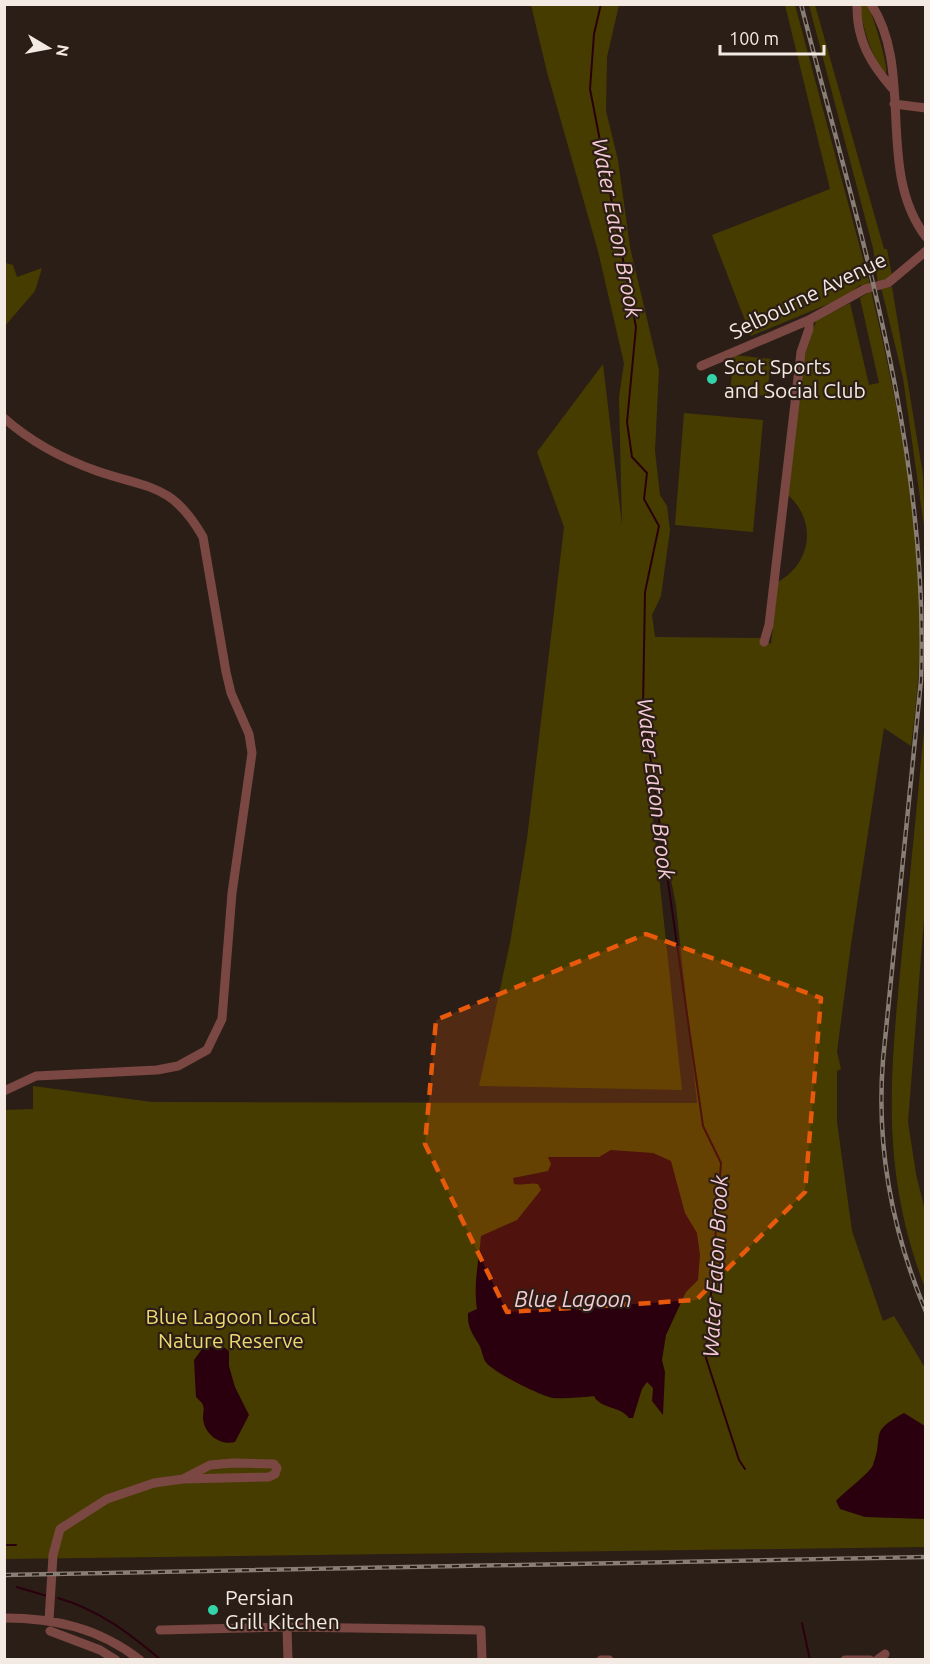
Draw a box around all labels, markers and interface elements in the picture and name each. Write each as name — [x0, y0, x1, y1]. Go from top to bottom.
north arrow — [18, 18, 78, 78]
scale bar — [720, 18, 824, 56]
text: 100 m — [729, 28, 779, 48]
text: N — [53, 43, 73, 58]
water label: Water Eaton Brook — [588, 136, 647, 321]
street label: Selbourne Avenue — [725, 247, 890, 344]
place label: Scot Sports and Social Club — [724, 354, 866, 402]
marker: Scot Sports and Social Club — [705, 372, 719, 386]
water label: Water Eaton Brook — [633, 697, 680, 882]
water label: Water Eaton Brook — [697, 1173, 732, 1358]
water label: Blue Lagoon — [514, 1286, 632, 1311]
park label: Blue Lagoon Local Nature Reserve — [145, 1304, 317, 1352]
place label: Persian Grill Kitchen — [225, 1585, 340, 1633]
marker: Persian Grill Kitchen — [206, 1603, 220, 1617]

